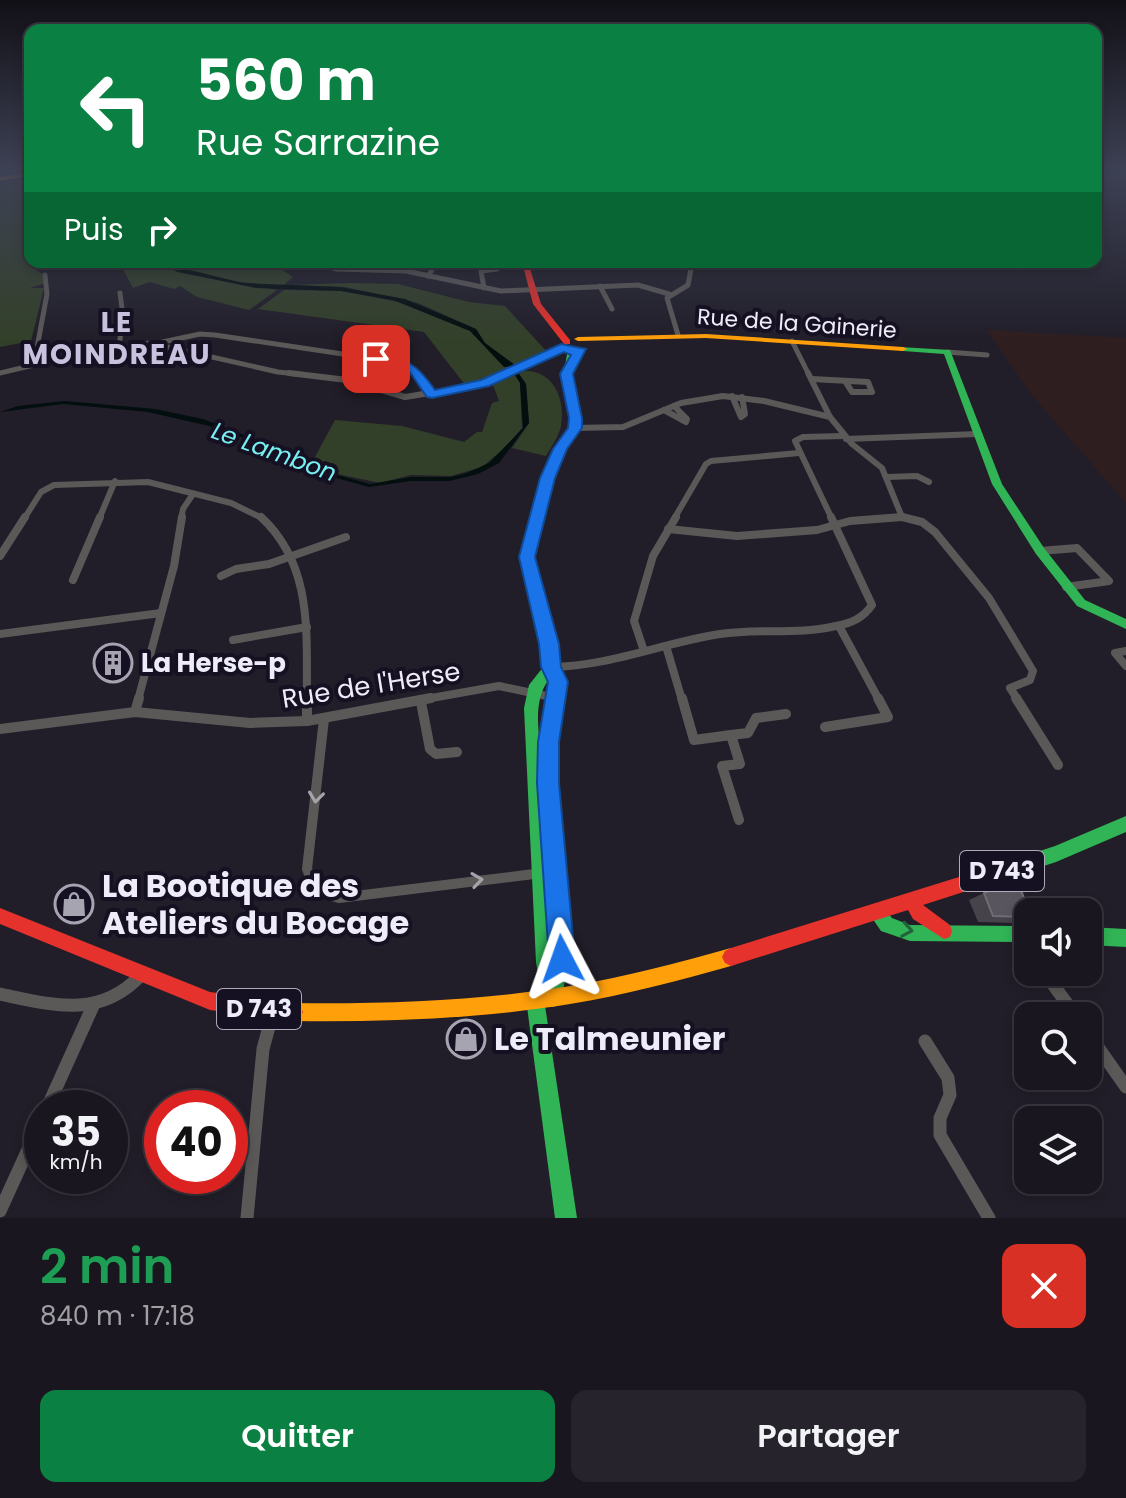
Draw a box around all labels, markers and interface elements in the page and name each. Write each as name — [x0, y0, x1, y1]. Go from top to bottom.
text: 560 m — [196, 41, 376, 120]
icon: left — [64, 56, 168, 160]
text: Rue Sarrazine — [196, 117, 440, 168]
text: Puis — [64, 208, 124, 251]
icon: right — [140, 208, 184, 252]
street label: Rue de la Gainerie — [696, 301, 898, 346]
district label: LE MOINDREAU — [22, 303, 212, 374]
pin — [342, 325, 410, 393]
icon: arrive — [354, 337, 398, 381]
water label: Le Lambon — [207, 414, 341, 489]
building icon: La Herse-p — [92, 642, 134, 684]
place label: La Herse-p — [141, 645, 286, 681]
street label: Rue de l'Herse — [279, 653, 463, 717]
one-way arrow — [308, 790, 325, 804]
road number: D 743 — [960, 851, 1044, 891]
place label: La Bootique des Ateliers du Bocage — [102, 863, 409, 945]
one-way arrow — [471, 872, 484, 889]
shop icon: La Bootique des Ateliers du Bocage — [53, 883, 95, 925]
map controls — [1014, 898, 1102, 1194]
button: sound — [1014, 898, 1102, 986]
position arrow — [520, 917, 604, 1001]
one-way arrow — [900, 921, 913, 938]
road number: D 743 — [217, 989, 301, 1029]
button: search — [1014, 1002, 1102, 1090]
place label: Le Talmeunier — [494, 1016, 726, 1061]
shop icon: Le Talmeunier — [445, 1018, 487, 1060]
speed limit sign: 40 — [144, 1090, 248, 1194]
text: 35 — [51, 1104, 101, 1160]
button: layers — [1014, 1106, 1102, 1194]
text: km/h — [49, 1148, 103, 1176]
text: 2 min — [40, 1233, 174, 1300]
button: close — [1002, 1244, 1086, 1328]
text: 840 m · 17:18 — [40, 1298, 195, 1334]
button: Quitter — [40, 1390, 555, 1482]
button: Partager — [571, 1390, 1086, 1482]

